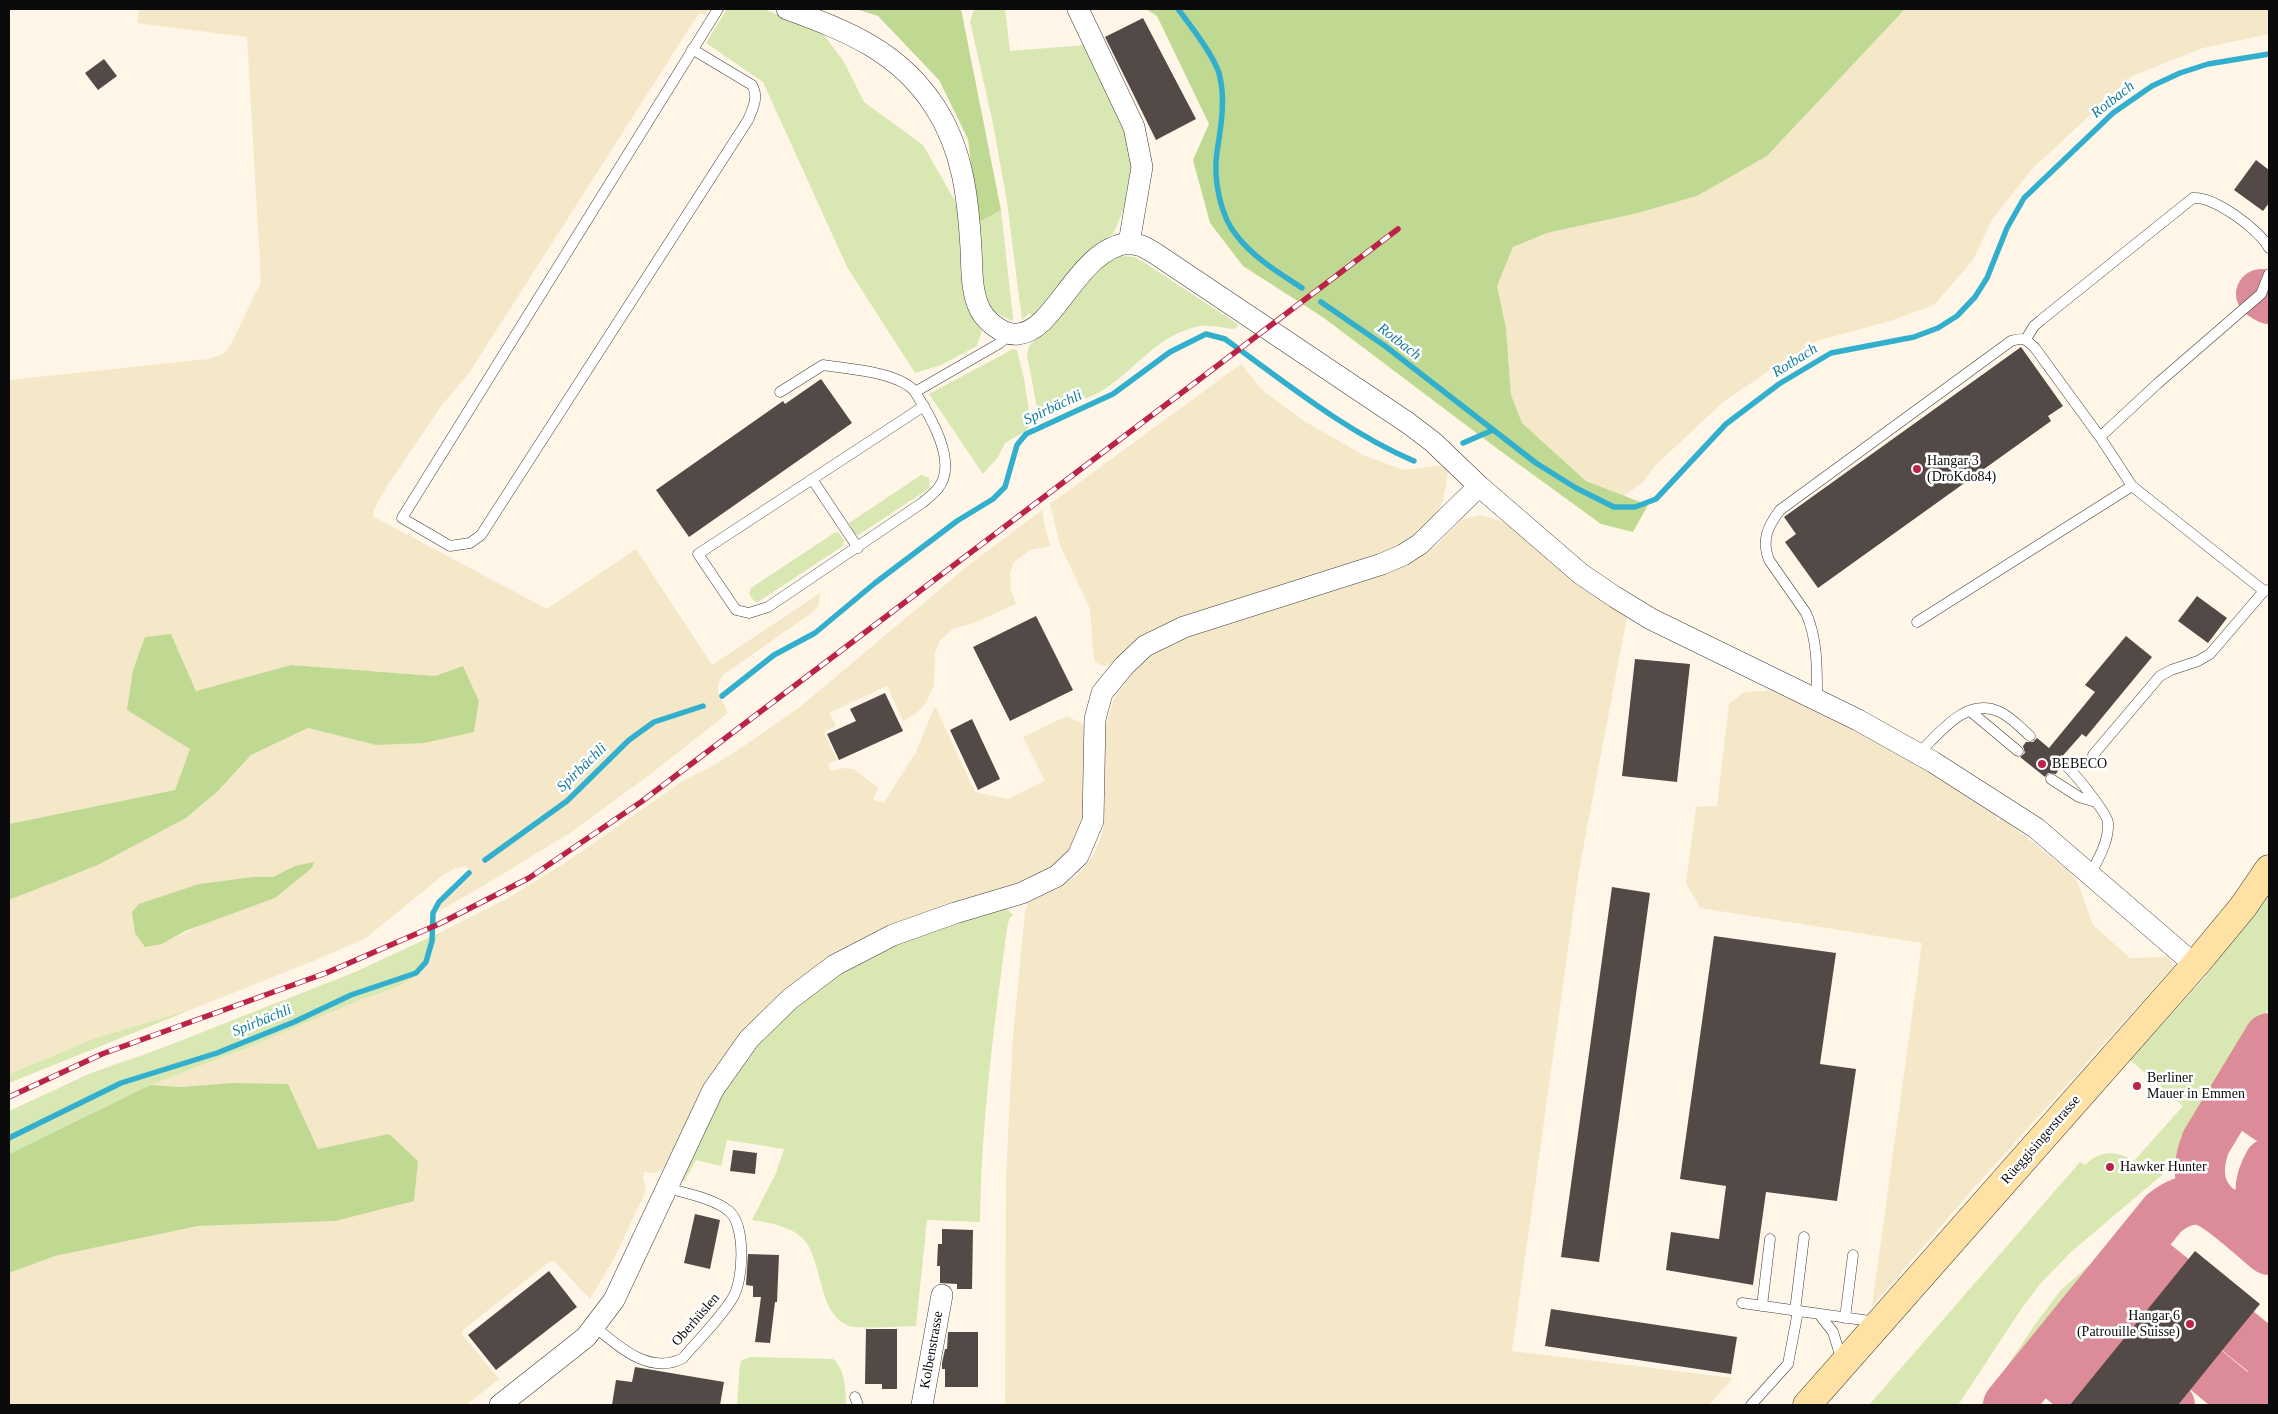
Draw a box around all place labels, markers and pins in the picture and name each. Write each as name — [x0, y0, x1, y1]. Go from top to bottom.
place label: Hangar 3 (DroKdo84) — [1927, 453, 1996, 486]
marker: Hangar 3 (DroKdo84) — [1911, 463, 1923, 475]
place label: BEBECO — [2052, 756, 2107, 772]
marker: BEBECO — [2036, 758, 2048, 770]
place label: Berliner Mauer in Emmen — [2147, 1070, 2245, 1102]
marker: Berliner Mauer in Emmen — [2131, 1080, 2143, 1092]
place label: Hawker Hunter — [2120, 1159, 2207, 1175]
marker: Hawker Hunter — [2104, 1161, 2116, 1173]
place label: Hangar 6 (Patrouille Suisse) — [2077, 1308, 2180, 1340]
marker: Hangar 6 (Patrouille Suisse) — [2184, 1318, 2196, 1330]

